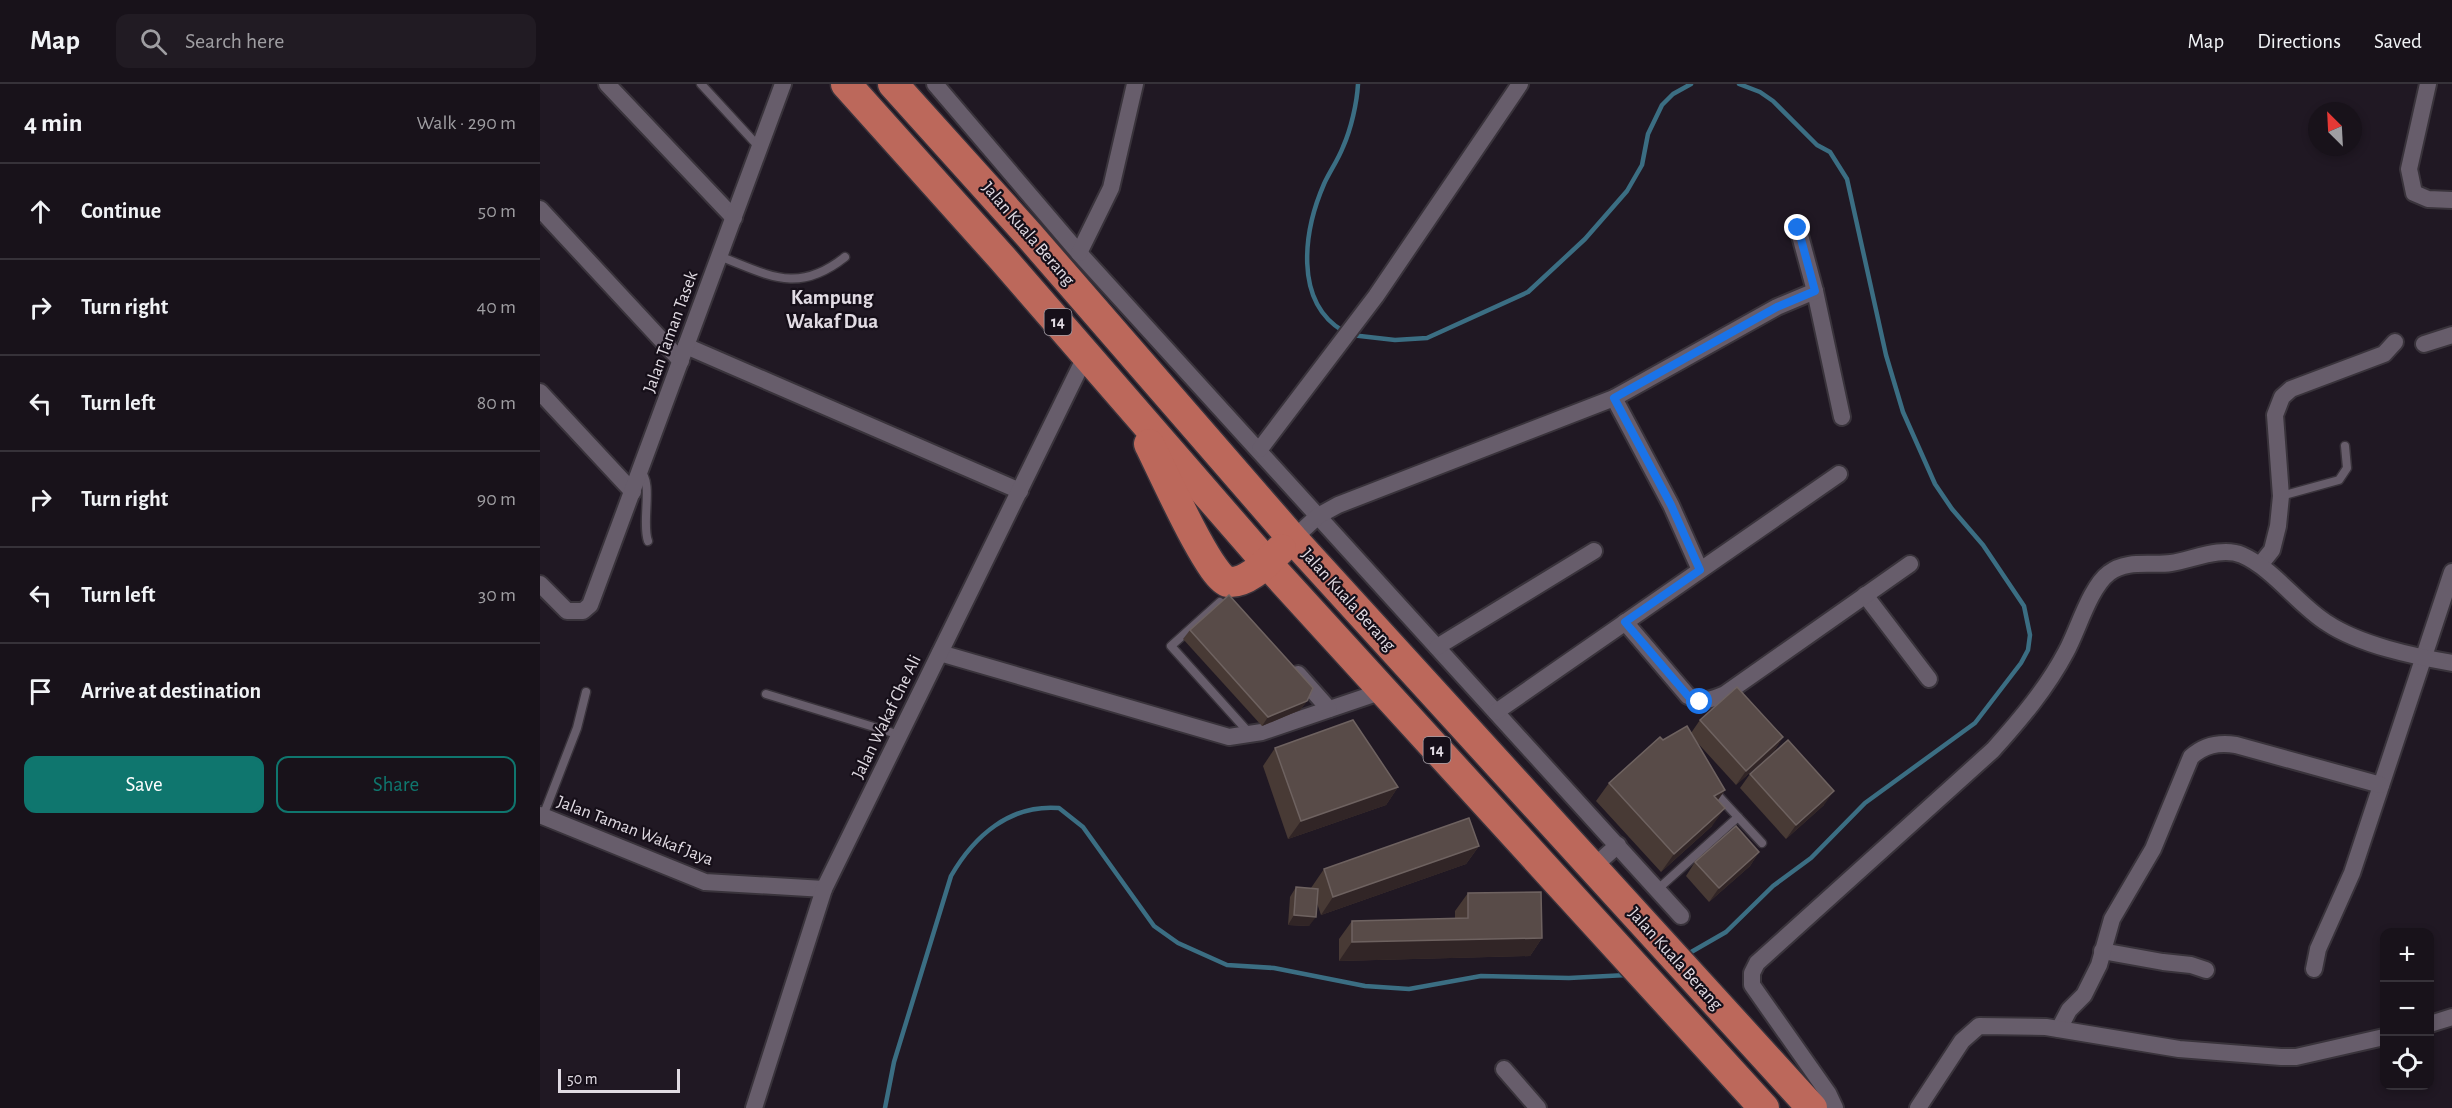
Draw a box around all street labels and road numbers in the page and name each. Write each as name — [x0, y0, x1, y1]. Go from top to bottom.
street label: Jalan Kuala Berang — [978, 179, 1078, 289]
street label: Jalan Taman Tasek — [641, 268, 702, 395]
road number: 14 — [1044, 309, 1072, 335]
street label: Jalan Kuala Berang — [1298, 545, 1399, 655]
street label: Jalan Wakaf Che Ali — [849, 652, 925, 782]
road number: 14 — [1424, 737, 1450, 763]
street label: Jalan Taman Wakaf Jaya — [554, 793, 716, 869]
street label: Jalan Kuala Berang — [1625, 904, 1726, 1014]

